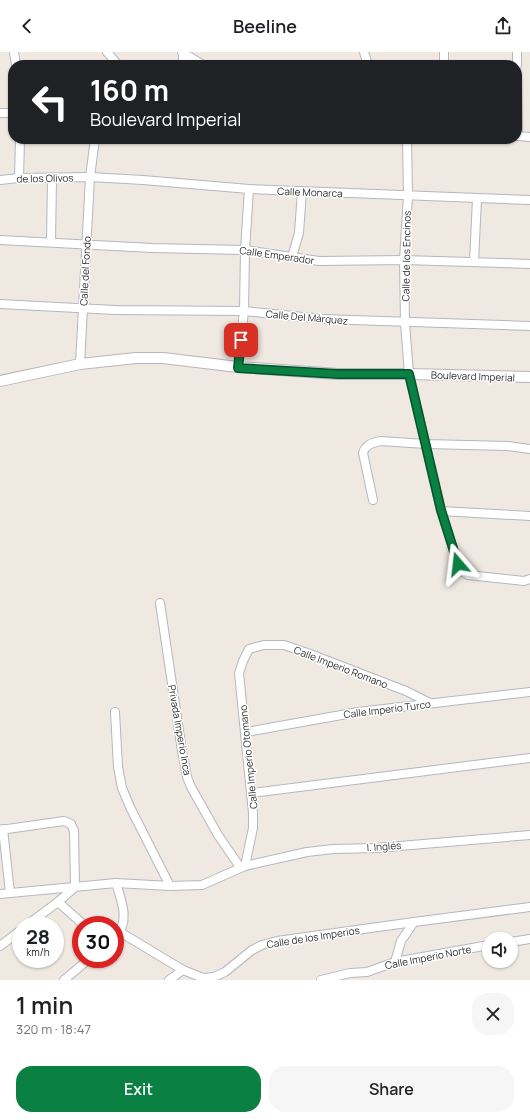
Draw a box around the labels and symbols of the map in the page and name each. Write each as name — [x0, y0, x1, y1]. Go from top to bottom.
street label: de los Olivos — [16, 171, 74, 185]
street label: Calle Monarca — [277, 184, 343, 200]
street label: Calle de los Encinos — [398, 210, 414, 302]
street label: Calle del Fondo — [76, 236, 94, 306]
street label: Calle Emperador — [239, 243, 316, 267]
street label: Calle Del Márquez — [265, 306, 349, 328]
pin — [224, 323, 258, 357]
street label: Boulevard Imperial — [431, 368, 515, 384]
position arrow — [437, 543, 479, 585]
street label: Calle Imperio Romano — [292, 643, 390, 691]
street label: Privada Imperio Inca — [165, 684, 195, 776]
street label: Calle Imperio Turco — [343, 697, 432, 721]
street label: Calle Imperio Otomano — [236, 704, 260, 810]
street label: I. Inglés — [366, 838, 402, 854]
speed limit sign: 30 — [72, 916, 124, 968]
street label: Calle de los Imperios — [265, 923, 361, 951]
street label: Calle Imperio Norte — [384, 942, 473, 972]

